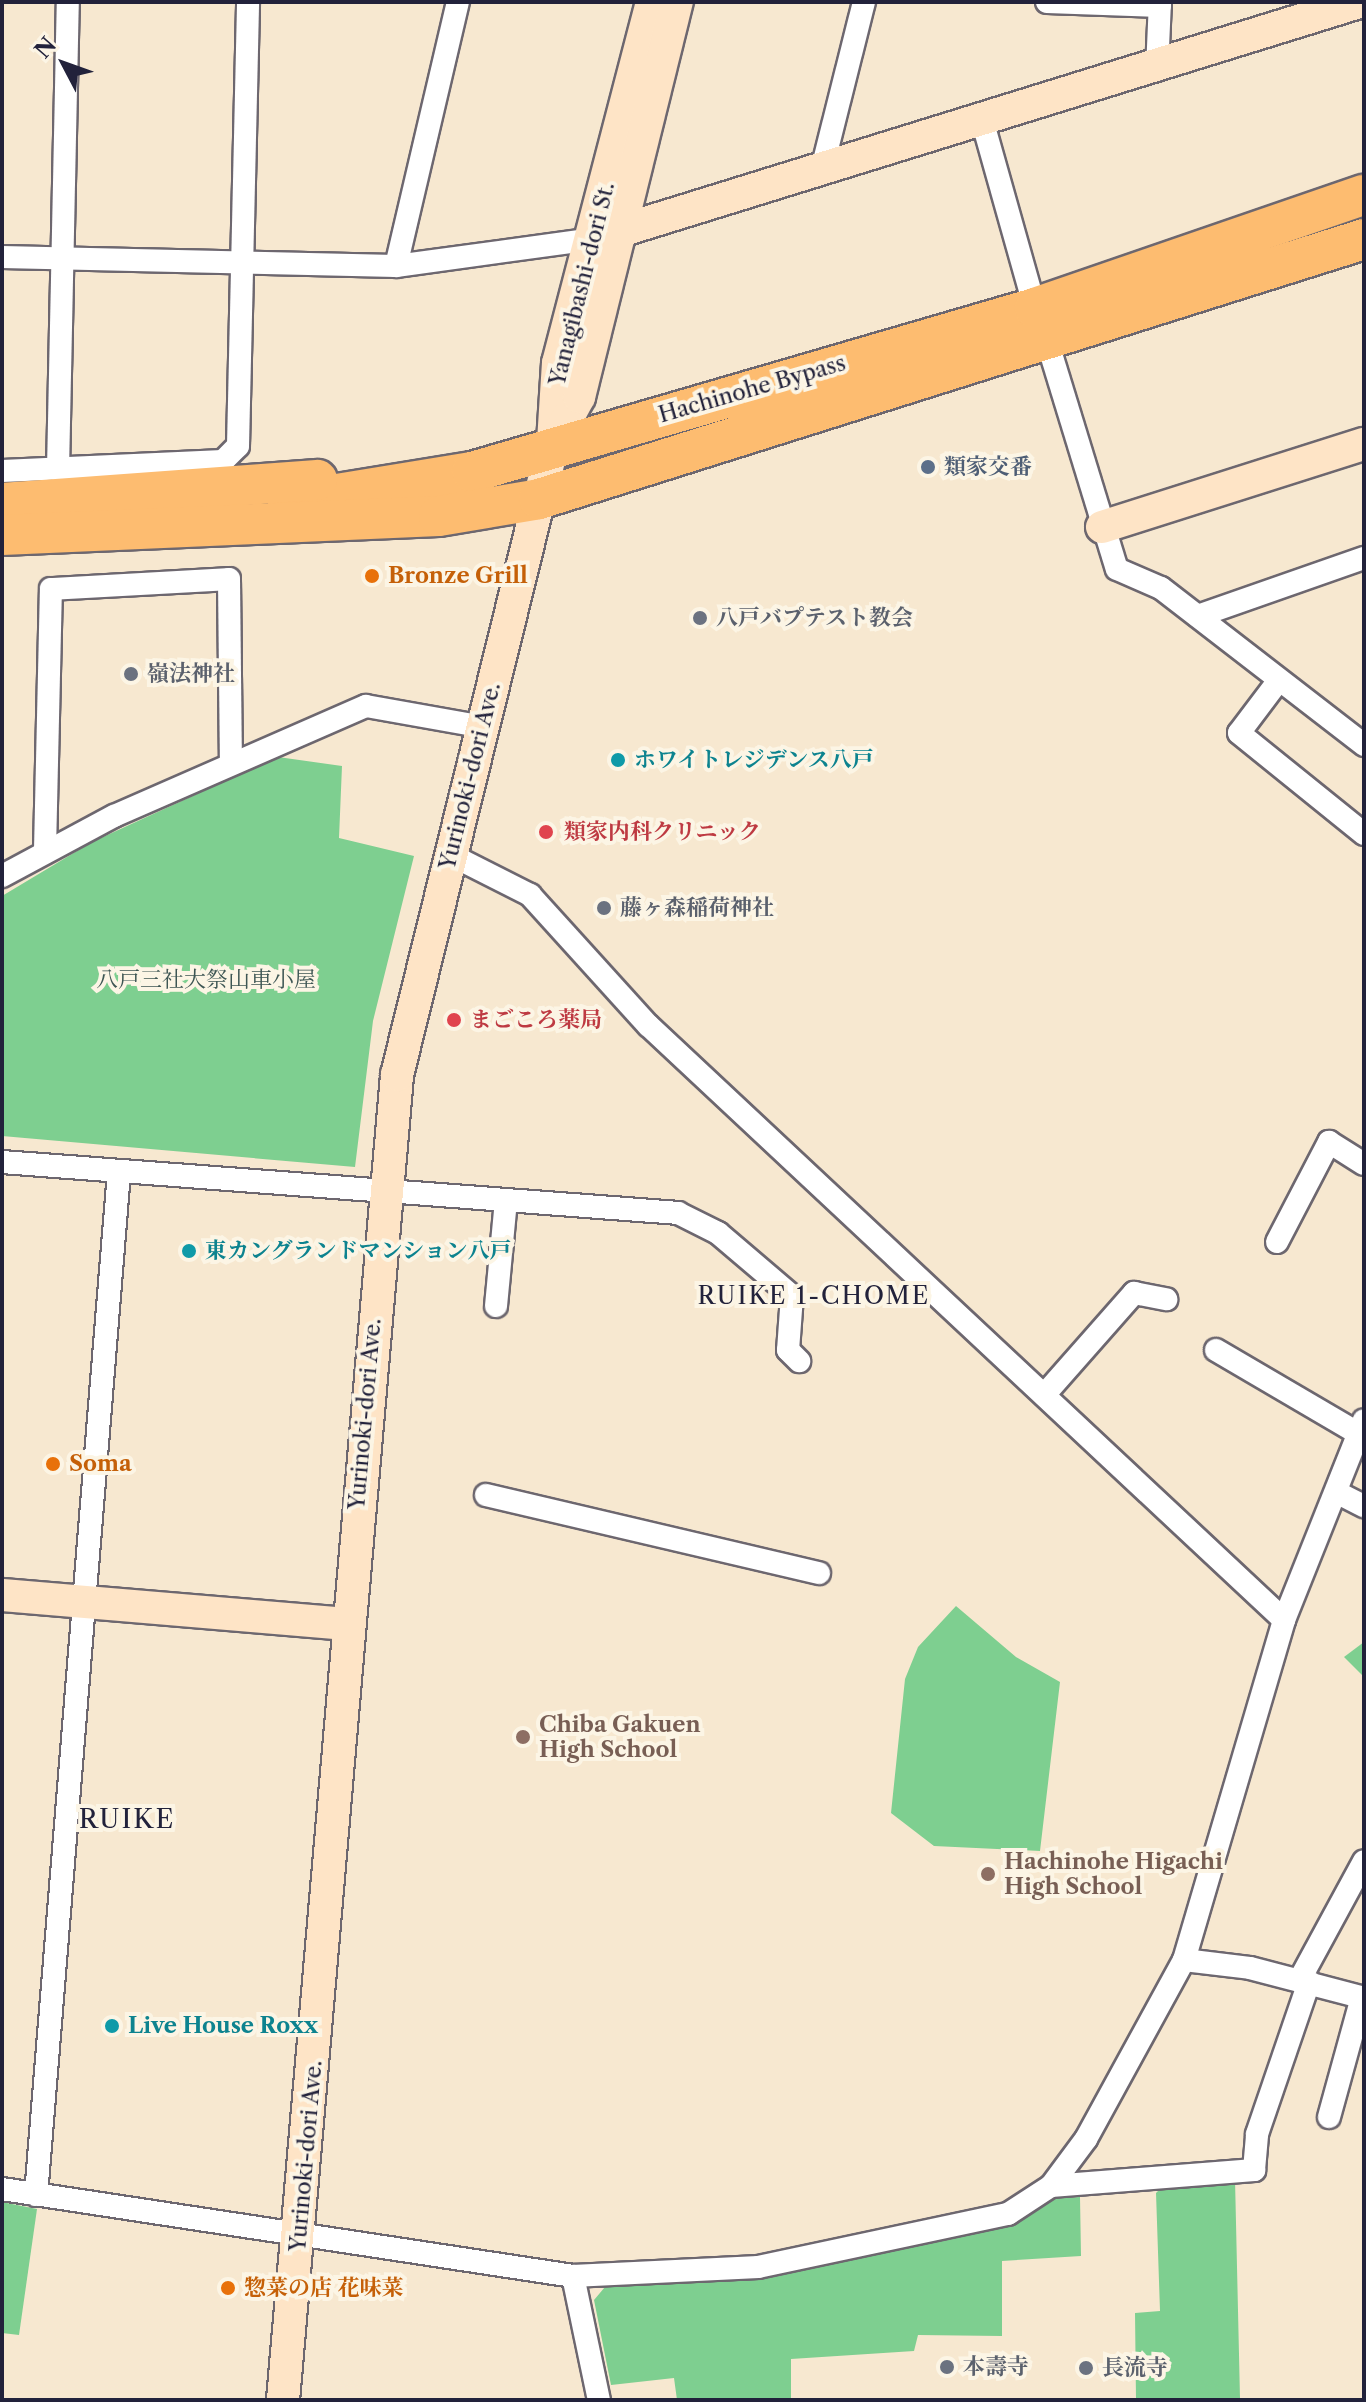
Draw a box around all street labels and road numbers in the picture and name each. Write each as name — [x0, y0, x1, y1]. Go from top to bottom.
street label: Yanagibashi-dori St. — [544, 179, 620, 389]
street label: Hachinohe Bypass — [655, 350, 849, 428]
street label: Yurinoki-dori Ave. — [434, 679, 506, 873]
street label: Yurinoki-dori Ave. — [343, 1317, 387, 1511]
street label: Yurinoki-dori Ave. — [284, 2059, 328, 2253]

